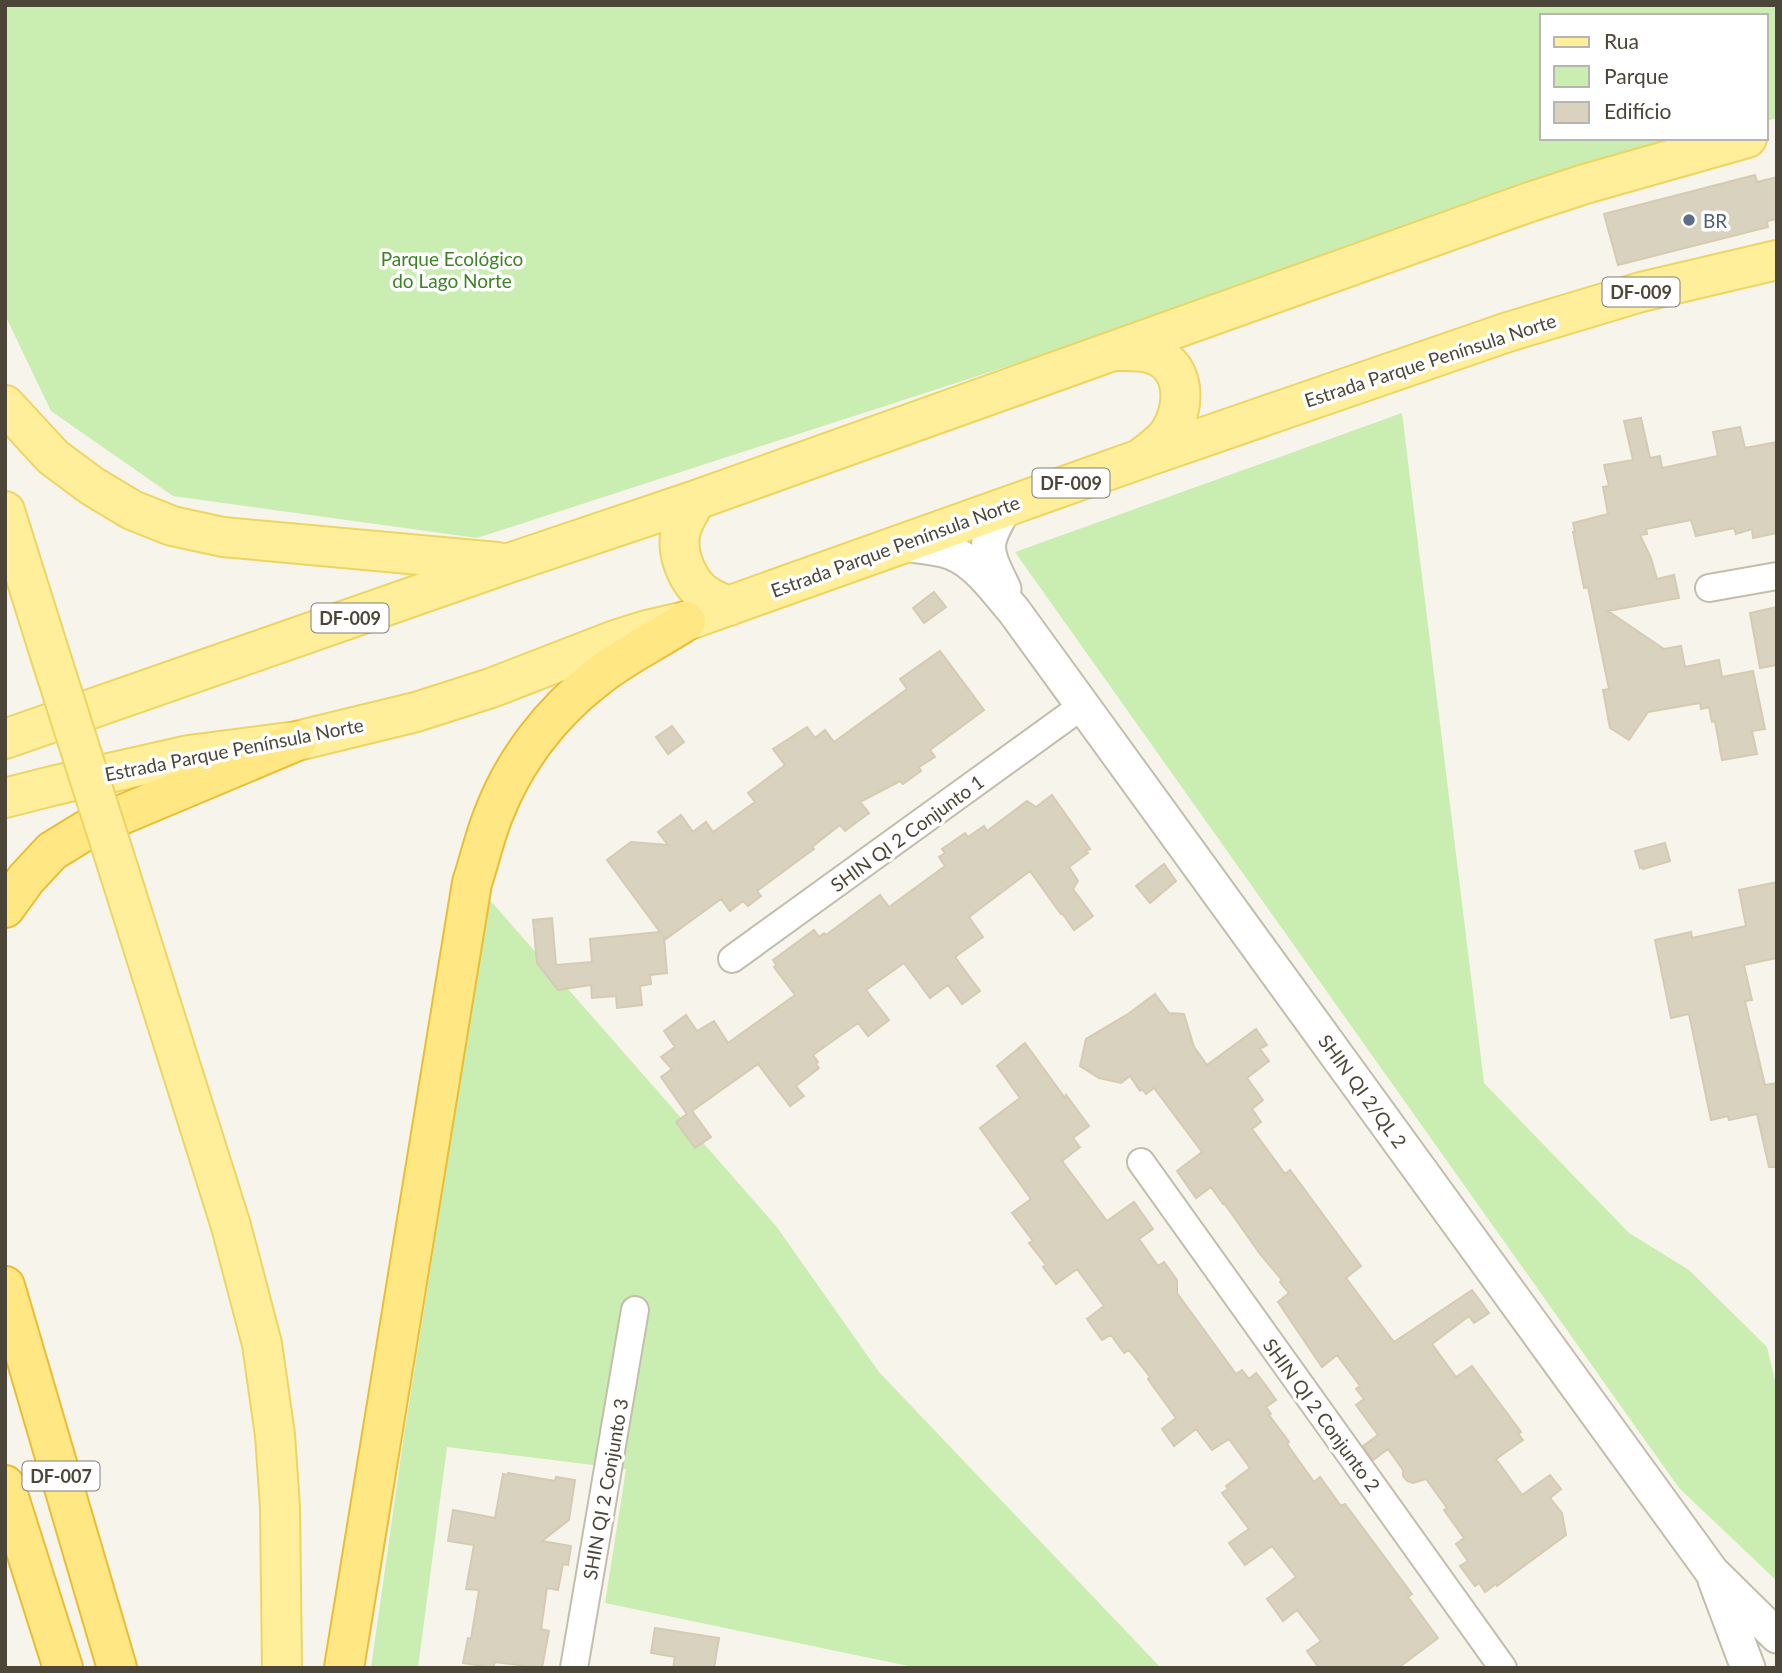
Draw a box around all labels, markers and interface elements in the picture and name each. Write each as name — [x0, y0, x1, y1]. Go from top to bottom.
legend — [1540, 14, 1768, 140]
text: Rua — [1604, 28, 1639, 53]
text: Parque — [1604, 63, 1669, 88]
text: Edifício — [1604, 98, 1672, 123]
place label: BR — [1703, 209, 1727, 232]
marker: BR — [1681, 212, 1697, 228]
park label: Parque Ecológico do Lago Norte — [381, 247, 523, 292]
road number: DF-009 — [1602, 278, 1680, 306]
street label: Estrada Parque Península Norte — [1301, 308, 1559, 412]
road number: DF-009 — [1032, 468, 1110, 498]
street label: Estrada Parque Península Norte — [767, 490, 1023, 602]
road number: DF-009 — [312, 604, 388, 632]
street label: Estrada Parque Península Norte — [103, 713, 365, 785]
street label: SHIN QI 2 Conjunto 1 — [826, 770, 988, 896]
street label: SHIN QI 2/QL 2 — [1314, 1030, 1412, 1152]
street label: SHIN QI 2 Conjunto 2 — [1259, 1334, 1385, 1496]
street label: SHIN QI 2 Conjunto 3 — [578, 1397, 632, 1581]
road number: DF-007 — [22, 1462, 100, 1490]

